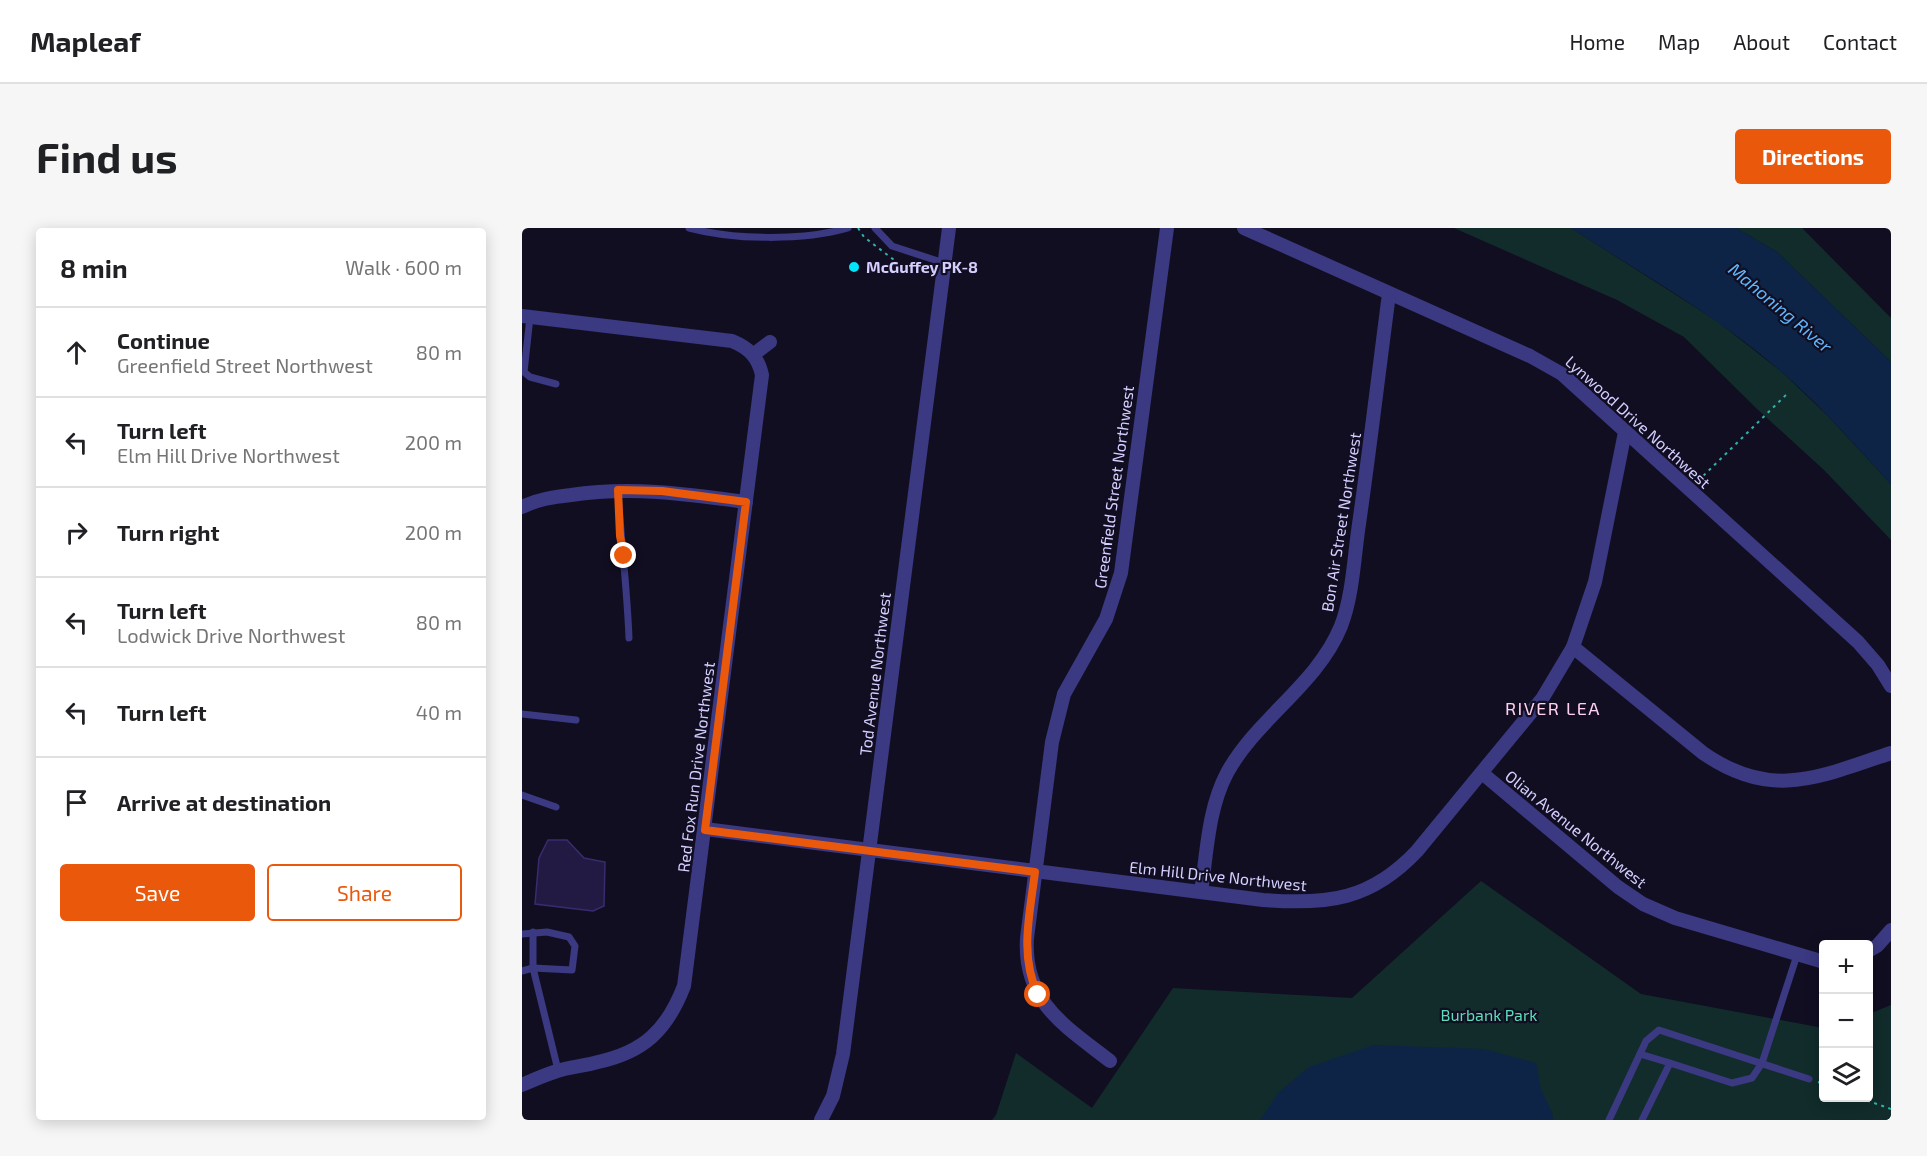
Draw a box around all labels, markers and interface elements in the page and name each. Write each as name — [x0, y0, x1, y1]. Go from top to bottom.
text: Mapleaf — [30, 24, 141, 58]
text: Home — [1569, 29, 1625, 54]
text: Map — [1658, 29, 1700, 54]
text: About — [1733, 29, 1790, 54]
text: Contact — [1823, 29, 1897, 54]
button: Directions — [1735, 129, 1891, 184]
text: Find us — [36, 131, 178, 181]
text: 8 min — [60, 252, 128, 283]
text: Walk · 600 m — [345, 255, 462, 279]
place label: McGuffey PK-8 — [866, 257, 978, 277]
water label: Mahoning River — [1724, 258, 1837, 357]
marker: McGuffey PK-8 — [847, 260, 861, 274]
text: Continue — [117, 327, 210, 353]
icon: ahead — [60, 336, 93, 369]
text: 80 m — [416, 340, 462, 364]
street label: Lynwood Drive Northwest — [1562, 351, 1715, 492]
text: Greenfield Street Northwest — [117, 353, 373, 377]
street label: Greenfield Street Northwest — [1090, 384, 1137, 590]
text: Turn left — [117, 417, 206, 443]
icon: left — [60, 426, 93, 459]
text: 200 m — [405, 430, 462, 454]
street label: Bon Air Street Northwest — [1317, 431, 1364, 613]
text: Elm Hill Drive Northwest — [117, 443, 340, 467]
icon: right — [60, 516, 93, 549]
text: Turn right — [117, 519, 219, 545]
text: 200 m — [405, 520, 462, 544]
route end — [610, 542, 636, 568]
street label: Tod Avenue Northwest — [855, 591, 894, 757]
text: Turn left — [117, 597, 206, 623]
icon: left — [60, 606, 93, 639]
text: 80 m — [416, 610, 462, 634]
text: Lodwick Drive Northwest — [117, 623, 345, 647]
street label: Red Fox Run Drive Northwest — [673, 661, 718, 873]
icon: left — [60, 696, 93, 729]
district label: RIVER LEA — [1505, 697, 1601, 719]
text: Turn left — [117, 699, 206, 725]
text: 40 m — [416, 700, 462, 724]
street label: Olian Avenue Northwest — [1502, 766, 1651, 891]
icon: arrive — [60, 786, 93, 819]
text: Arrive at destination — [117, 789, 331, 815]
street label: Elm Hill Drive Northwest — [1128, 857, 1308, 894]
button: Save — [60, 864, 255, 921]
button: Share — [267, 864, 462, 921]
map controls — [1819, 940, 1873, 1102]
button: + — [1819, 940, 1873, 994]
route start — [1024, 981, 1050, 1007]
button: − — [1819, 994, 1873, 1048]
park label: Burbank Park — [1441, 1005, 1537, 1024]
button: layers — [1819, 1048, 1873, 1102]

